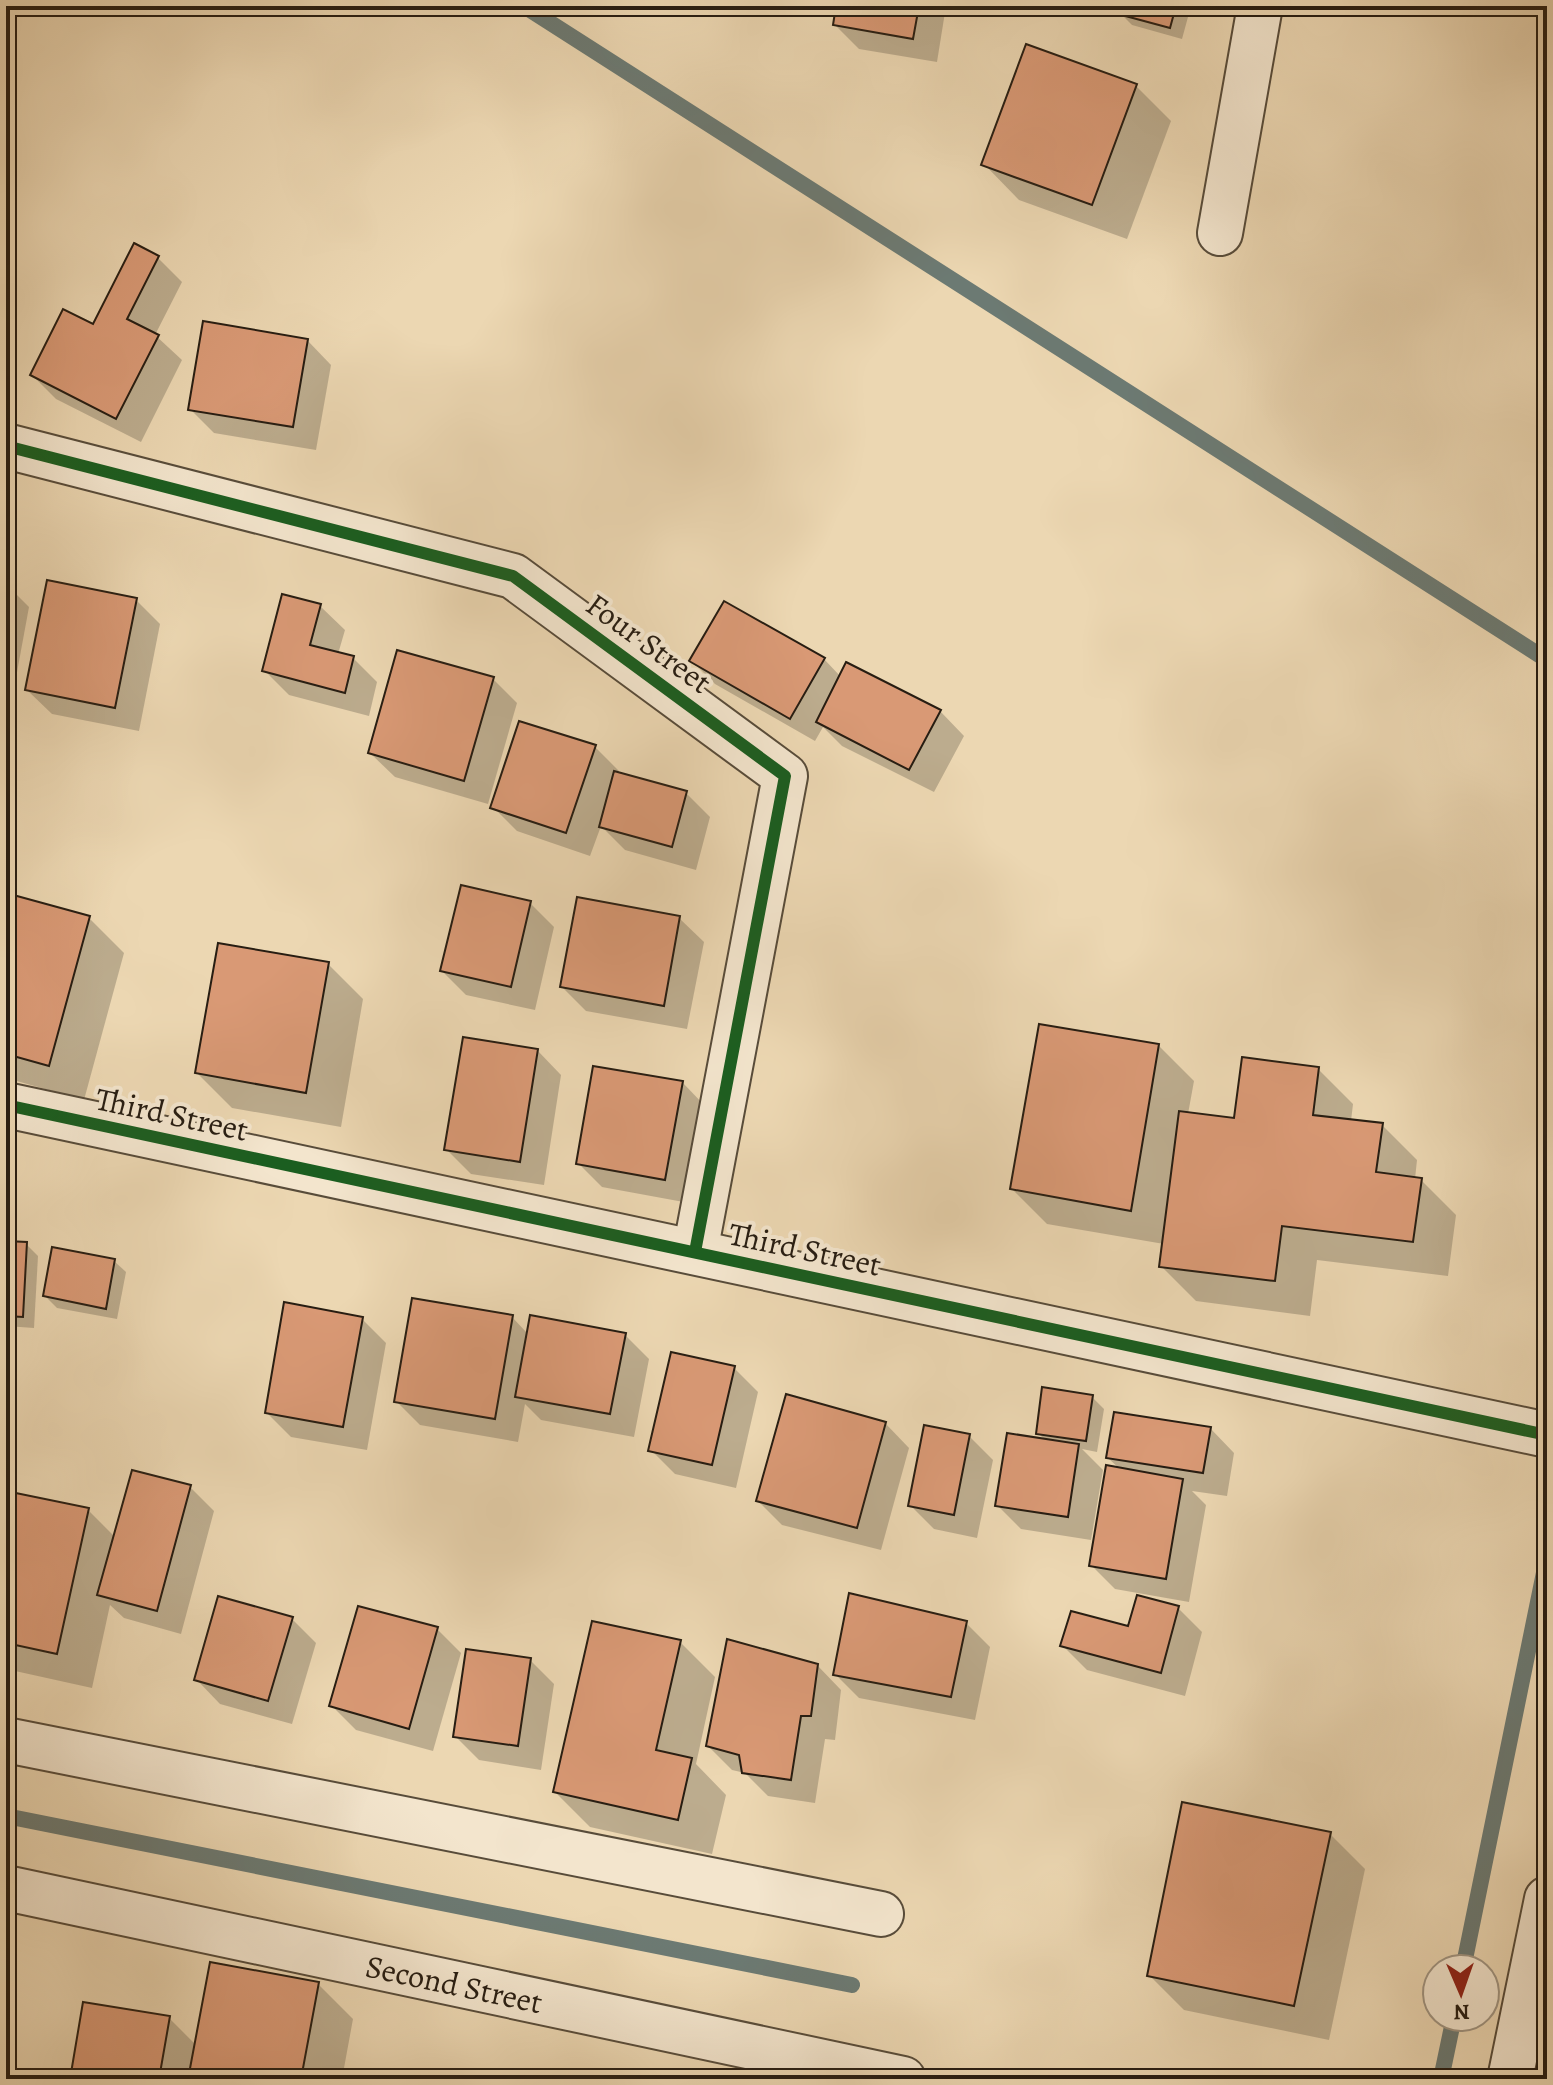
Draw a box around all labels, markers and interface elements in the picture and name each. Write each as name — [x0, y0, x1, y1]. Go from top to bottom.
street label: Four Street — [577, 582, 721, 704]
street label: Third Street — [92, 1076, 252, 1152]
street label: Third Street — [725, 1211, 885, 1287]
street label: Second Street — [362, 1944, 546, 2024]
north arrow — [1421, 1953, 1501, 2033]
text: N — [1453, 1997, 1470, 2027]

